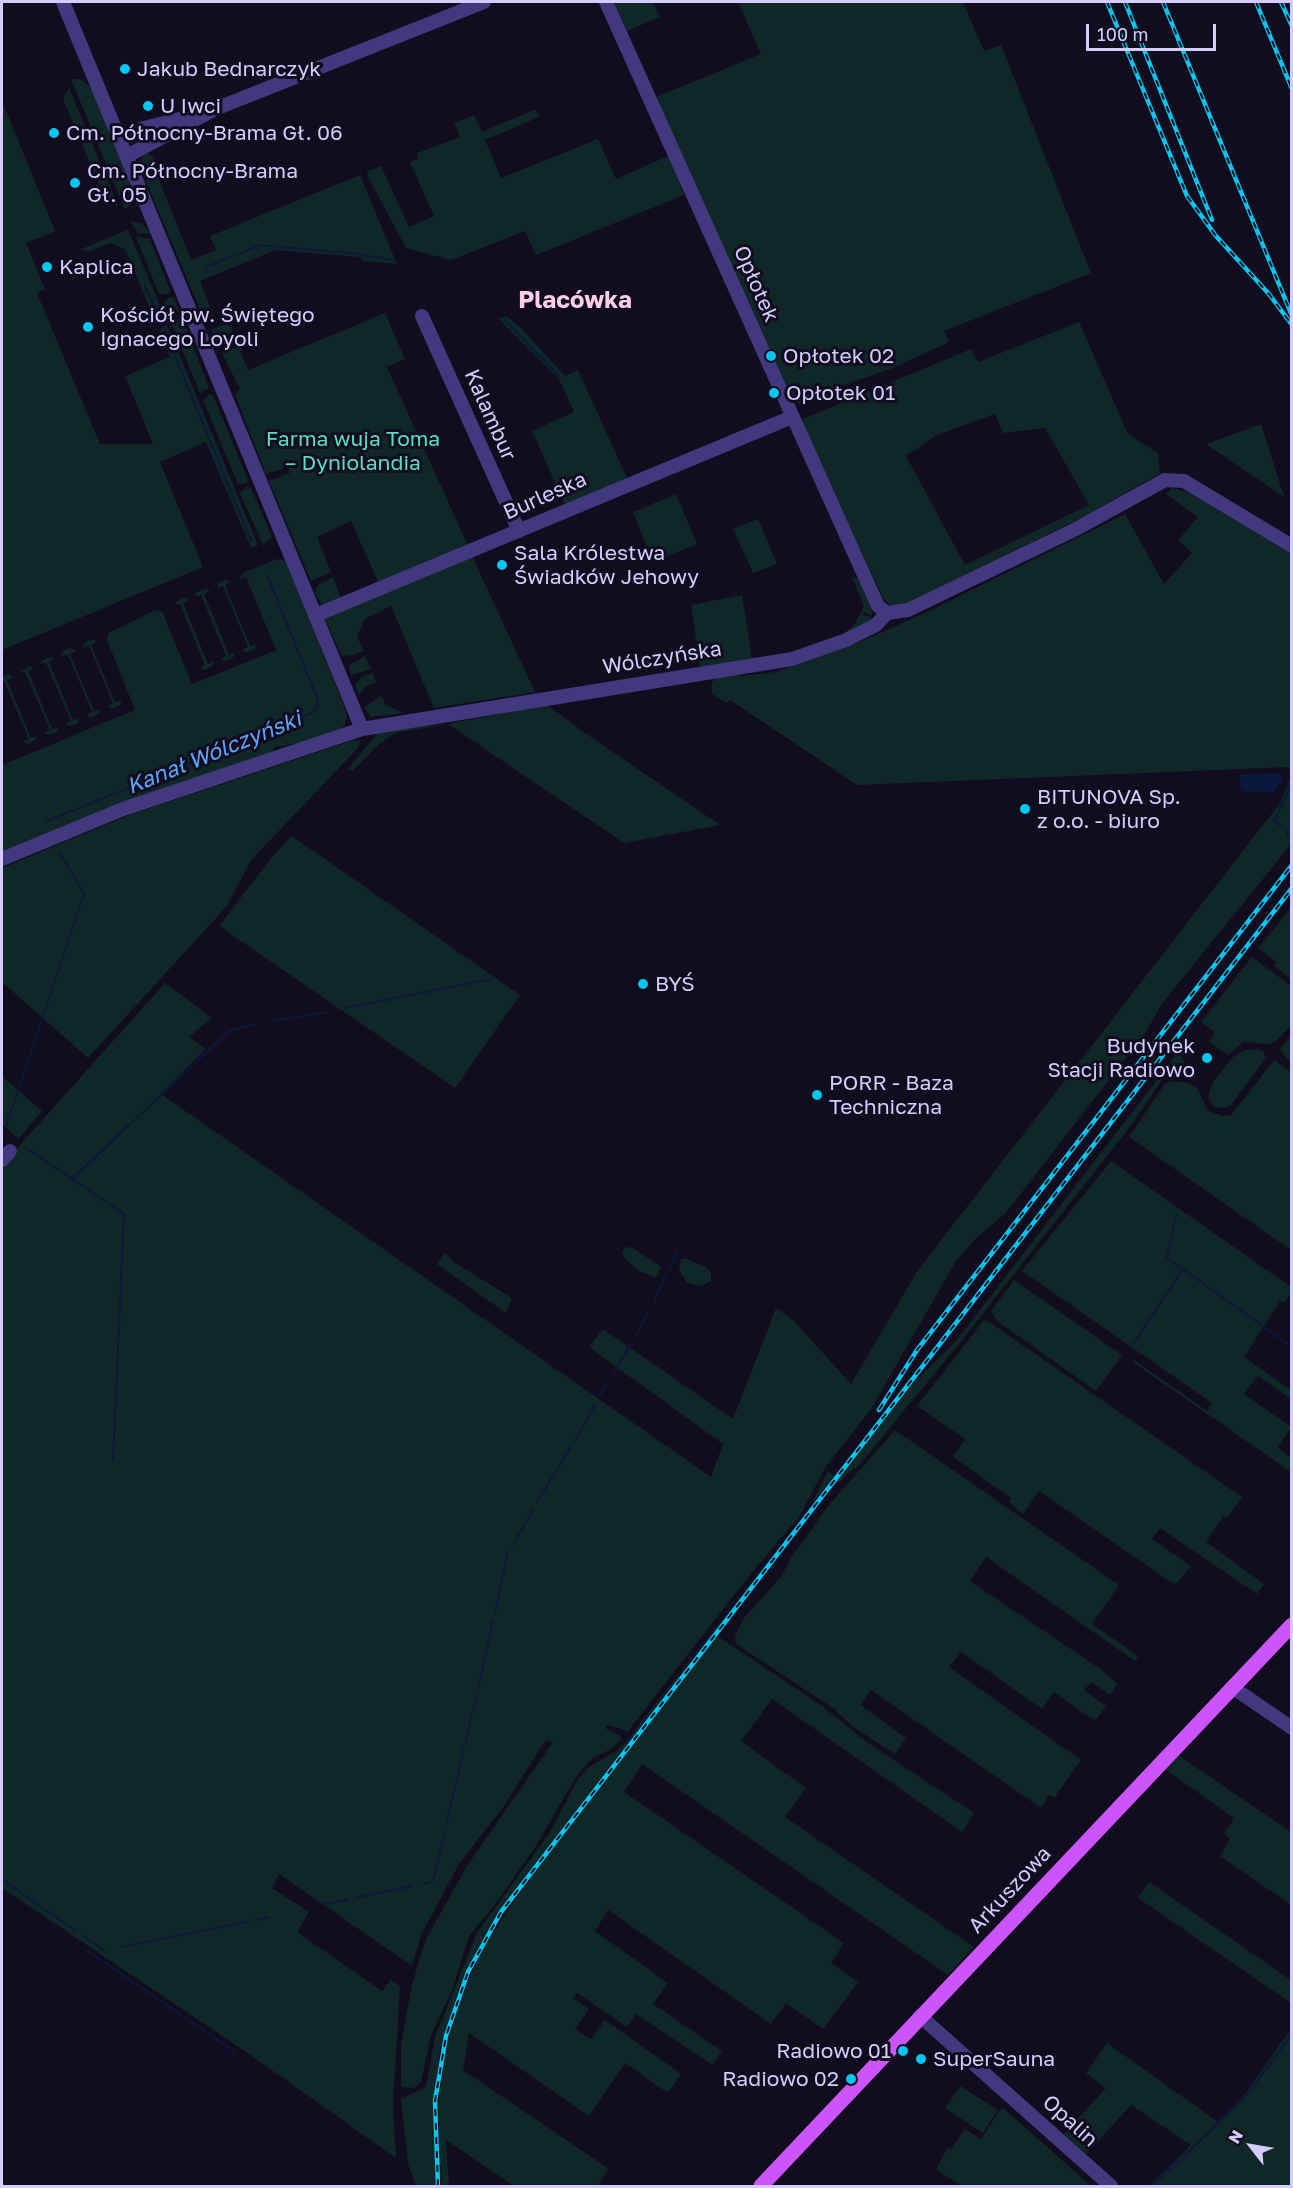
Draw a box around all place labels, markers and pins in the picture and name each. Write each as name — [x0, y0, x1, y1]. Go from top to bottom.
place label: Jakub Bednarczyk — [137, 56, 321, 82]
marker: Jakub Bednarczyk — [118, 62, 132, 76]
place label: U Iwci — [160, 93, 221, 119]
marker: U Iwci — [141, 99, 155, 113]
place label: Cm. Północny-Brama Gł. 06 — [66, 120, 343, 146]
marker: Cm. Północny-Brama Gł. 06 — [47, 126, 61, 140]
place label: Cm. Północny-Brama Gł. 05 — [87, 158, 298, 208]
marker: Cm. Północny-Brama Gł. 05 — [68, 176, 82, 190]
place label: Kaplica — [59, 254, 134, 280]
marker: Kaplica — [40, 260, 54, 274]
place label: Kościół pw. Świętego Ignacego Loyoli — [100, 302, 315, 352]
marker: Kościół pw. Świętego Ignacego Loyoli — [81, 320, 95, 334]
place label: Opłotek 02 — [783, 343, 894, 369]
marker: Opłotek 02 — [764, 349, 778, 363]
place label: Opłotek 01 — [786, 380, 895, 406]
marker: Opłotek 01 — [767, 386, 781, 400]
place label: Sala Królestwa Świadków Jehowy — [514, 540, 699, 590]
marker: Sala Królestwa Świadków Jehowy — [495, 558, 509, 572]
place label: BITUNOVA Sp. z o.o. - biuro — [1037, 784, 1181, 834]
marker: BITUNOVA Sp. z o.o. - biuro — [1018, 802, 1032, 816]
place label: BYŚ — [655, 971, 695, 997]
marker: BYŚ — [636, 977, 650, 991]
place label: Budynek Stacji Radiowo — [1047, 1033, 1195, 1083]
marker: Budynek Stacji Radiowo — [1200, 1051, 1214, 1065]
place label: PORR - Baza Techniczna — [829, 1070, 954, 1120]
marker: PORR - Baza Techniczna — [810, 1088, 824, 1102]
place label: Radiowo 01 — [776, 2038, 891, 2064]
marker: Radiowo 01 — [896, 2044, 910, 2058]
place label: SuperSauna — [933, 2046, 1055, 2072]
marker: SuperSauna — [914, 2052, 928, 2066]
place label: Radiowo 02 — [722, 2066, 839, 2092]
marker: Radiowo 02 — [844, 2072, 858, 2086]

